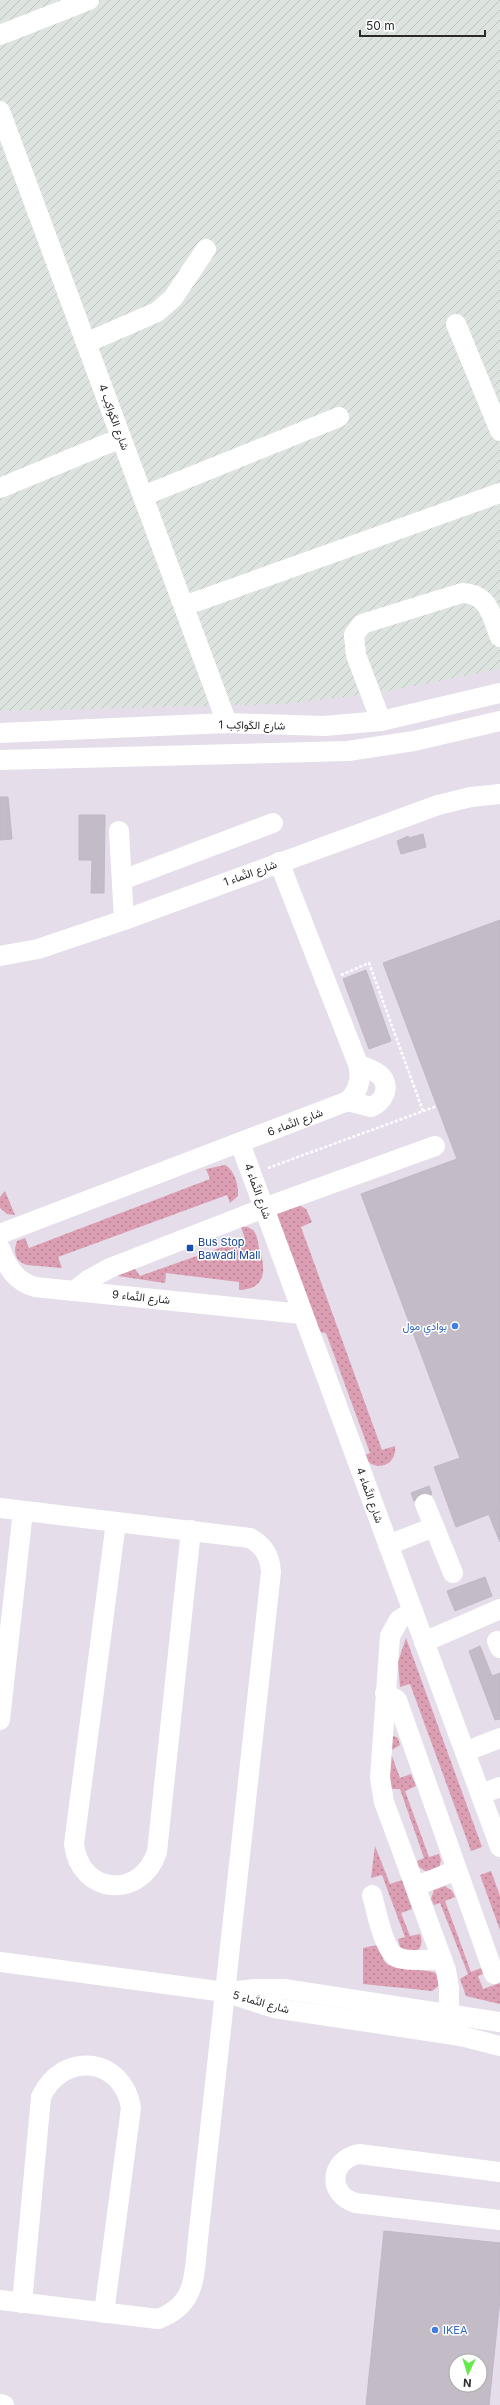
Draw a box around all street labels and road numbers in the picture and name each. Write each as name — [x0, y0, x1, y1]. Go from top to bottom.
street label: شارع الكَواكِب 4 — [95, 382, 133, 453]
street label: شارع الكَواكِب 1 — [219, 717, 286, 734]
street label: شارع النَّماء 1 — [221, 857, 279, 890]
street label: شارع النَّماء 6 — [265, 1105, 325, 1140]
street label: شارع النَّماء 4 — [240, 1161, 275, 1222]
street label: شارع النَّماء 9 — [111, 1287, 171, 1308]
street label: شارع النَّماء 4 — [352, 1465, 387, 1526]
street label: شارع النَّماء 5 — [231, 1988, 291, 2017]

